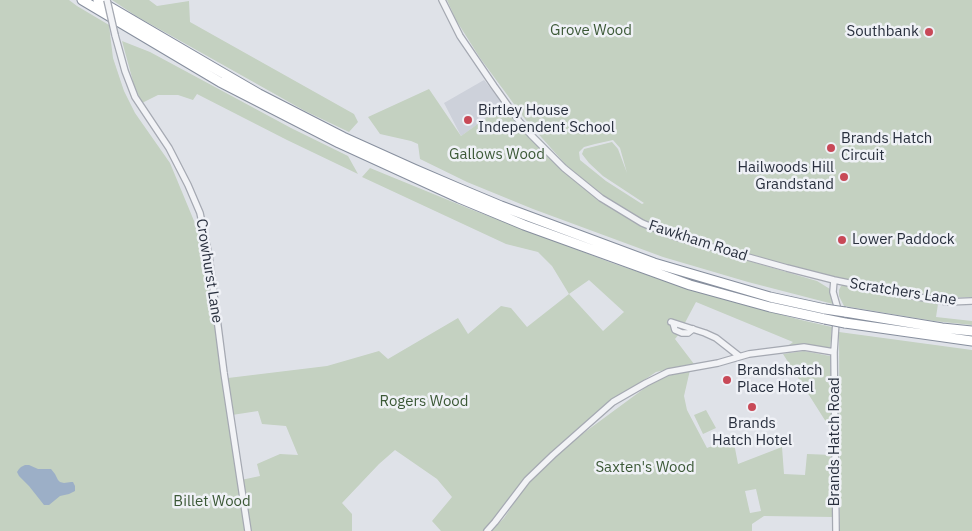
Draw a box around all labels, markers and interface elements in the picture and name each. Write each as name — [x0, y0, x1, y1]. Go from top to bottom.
park label: Grove Wood — [550, 22, 632, 40]
place label: Southbank — [846, 23, 919, 41]
marker: Southbank — [923, 26, 935, 38]
place label: Birtley House Independent School — [478, 102, 615, 137]
marker: Birtley House Independent School — [462, 114, 474, 126]
place label: Brands Hatch Circuit — [841, 130, 932, 165]
marker: Brands Hatch Circuit — [825, 142, 837, 154]
park label: Gallows Wood — [449, 146, 545, 164]
place label: Hailwoods Hill Grandstand — [737, 159, 834, 194]
marker: Hailwoods Hill Grandstand — [838, 171, 850, 183]
street label: Fawkham Road — [646, 217, 750, 265]
street label: Crowhurst Lane — [192, 218, 226, 324]
place label: Lower Paddock — [852, 231, 955, 249]
marker: Lower Paddock — [836, 234, 848, 246]
street label: Scratchers Lane — [848, 275, 958, 309]
place label: Brandshatch Place Hotel — [737, 362, 823, 397]
marker: Brandshatch Place Hotel — [721, 374, 733, 386]
street label: Brands Hatch Road — [826, 377, 844, 507]
park label: Rogers Wood — [380, 393, 468, 411]
marker: Brands Hatch Hotel — [746, 401, 758, 413]
place label: Brands Hatch Hotel — [712, 415, 792, 450]
park label: Saxten's Wood — [595, 459, 695, 477]
park label: Billet Wood — [173, 493, 251, 511]

